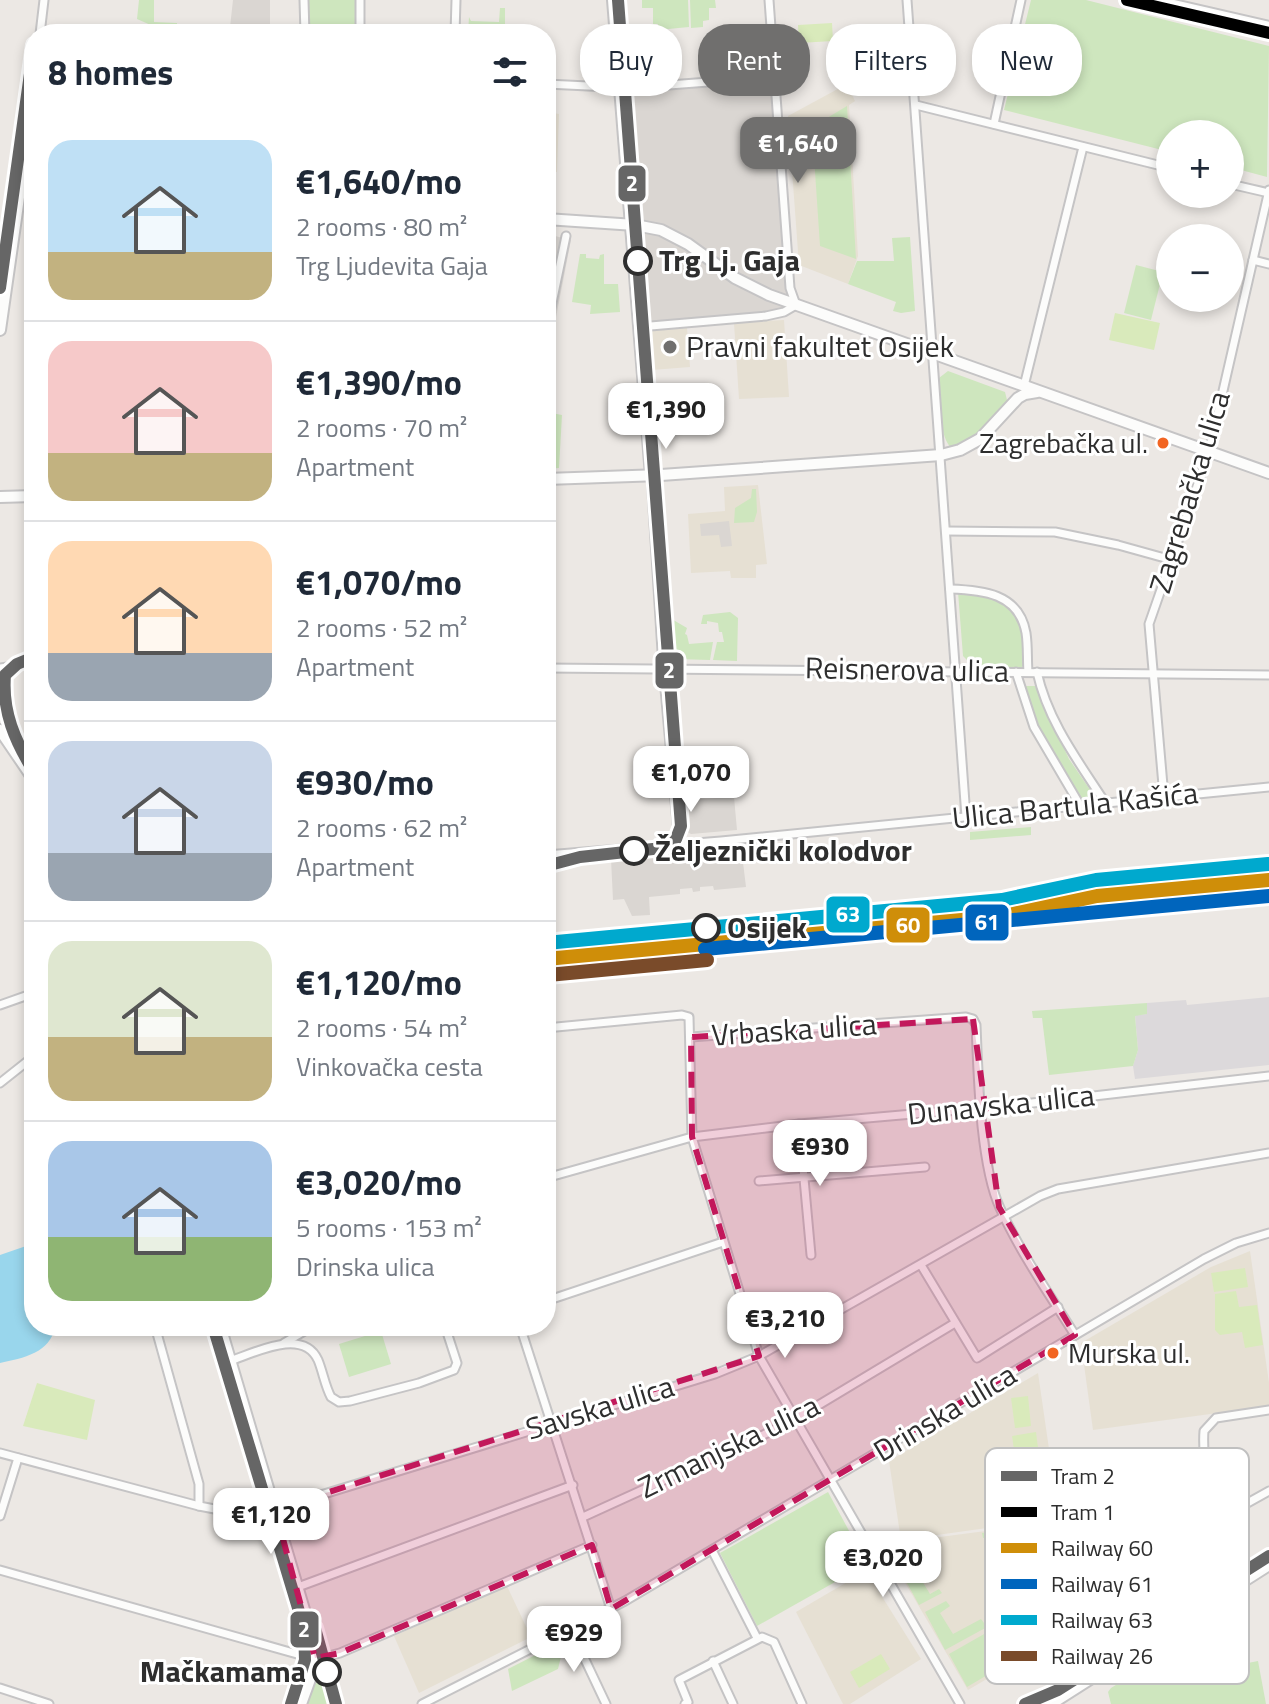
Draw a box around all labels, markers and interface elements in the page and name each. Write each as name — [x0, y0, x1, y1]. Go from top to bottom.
chip: Buy — [580, 24, 682, 96]
chip: Rent — [698, 24, 810, 96]
chip: Filters — [826, 24, 956, 96]
chip: New — [972, 24, 1082, 96]
text: 8 homes — [48, 46, 173, 98]
icon: filters — [488, 50, 532, 94]
pin: €1,640 — [733, 117, 863, 185]
map controls — [1156, 120, 1244, 312]
button: + — [1156, 120, 1244, 208]
text: €1,640 — [758, 123, 838, 162]
text: €1,640/mo — [296, 155, 462, 207]
line badge: 2 — [617, 164, 647, 203]
text: 2 — [626, 166, 638, 200]
icon: home — [112, 172, 208, 268]
text: 2 rooms · 80 m² — [296, 207, 467, 246]
button: − — [1156, 224, 1244, 312]
place label: Trg Lj. Gaja — [659, 237, 800, 283]
text: Trg Ljudevita Gaja — [296, 246, 488, 285]
marker: Trg Lj. Gaja — [624, 247, 652, 275]
place label: Pravni fakultet Osijek — [686, 323, 954, 369]
marker: Pravni fakultet Osijek — [661, 338, 679, 356]
text: €1,390/mo — [296, 356, 462, 408]
icon: home — [112, 373, 208, 469]
pin: €1,390 — [601, 383, 731, 451]
street label: Zagrebačka ulica — [1136, 385, 1242, 598]
text: €1,390 — [626, 389, 706, 428]
text: 2 rooms · 70 m² — [296, 408, 467, 447]
place label: Zagrebačka ul. — [979, 421, 1148, 464]
marker: Zagrebačka ul. — [1155, 435, 1171, 451]
text: Apartment — [296, 447, 414, 486]
text: €1,070/mo — [296, 556, 462, 608]
icon: home — [112, 573, 208, 669]
text: 2 rooms · 52 m² — [296, 608, 467, 647]
street label: Reisnerova ulica — [805, 644, 1009, 694]
text: Apartment — [296, 647, 414, 686]
line badge: 2 — [654, 651, 685, 690]
text: 2 — [663, 653, 675, 687]
pin: €1,070 — [626, 746, 756, 814]
text: €1,070 — [651, 752, 731, 791]
text: €930/mo — [296, 756, 434, 808]
street label: Ulica Bartula Kašića — [950, 769, 1200, 841]
icon: home — [112, 773, 208, 869]
text: 2 rooms · 62 m² — [296, 808, 467, 847]
place label: Željeznički kolodvor — [655, 827, 912, 873]
marker: Željeznički kolodvor — [620, 837, 648, 865]
text: Apartment — [296, 847, 414, 886]
line badge: 63 — [825, 895, 871, 934]
text: 63 — [836, 897, 860, 931]
line badge: 61 — [964, 903, 1010, 942]
place label: Osijek — [727, 904, 808, 950]
text: 61 — [975, 905, 999, 939]
line badge: 60 — [885, 906, 931, 944]
text: 60 — [896, 908, 920, 942]
marker: Osijek — [692, 914, 720, 942]
text: €1,120/mo — [296, 956, 462, 1008]
icon: home — [112, 973, 208, 1069]
street label: Vrbaska ulica — [710, 1000, 878, 1058]
text: 2 rooms · 54 m² — [296, 1008, 467, 1047]
text: Vinkovačka cesta — [296, 1047, 483, 1086]
street label: Dunavska ulica — [905, 1071, 1097, 1137]
pin: €930 — [773, 1120, 867, 1188]
text: €930 — [791, 1126, 849, 1165]
text: €3,020/mo — [296, 1156, 462, 1208]
icon: home — [112, 1173, 208, 1269]
text: 5 rooms · 153 m² — [296, 1208, 482, 1247]
text: Drinska ulica — [296, 1247, 435, 1286]
pin: €3,210 — [720, 1292, 850, 1360]
text: €3,210 — [745, 1298, 825, 1337]
place label: Murska ul. — [1068, 1331, 1190, 1374]
marker: Murska ul. — [1045, 1345, 1061, 1361]
street label: Drinska ulica — [864, 1351, 1025, 1473]
street label: Savska ulica — [520, 1363, 679, 1451]
street label: Zrmanjska ulica — [630, 1382, 827, 1510]
legend — [985, 1448, 1249, 1684]
text: Tram 2 — [1051, 1459, 1115, 1493]
pin: €1,120 — [206, 1488, 336, 1556]
text: €1,120 — [231, 1494, 311, 1533]
text: Tram 1 — [1051, 1495, 1115, 1529]
pin: €3,020 — [818, 1531, 948, 1599]
text: Railway 60 — [1051, 1531, 1153, 1565]
text: €3,020 — [843, 1537, 923, 1576]
text: Railway 61 — [1051, 1567, 1153, 1601]
text: Railway 63 — [1051, 1603, 1153, 1637]
pin: €929 — [527, 1606, 621, 1674]
line badge: 2 — [289, 1610, 320, 1649]
text: 2 — [298, 1612, 310, 1646]
text: €929 — [545, 1612, 603, 1651]
text: Railway 26 — [1051, 1639, 1153, 1673]
place label: Mačkamama — [140, 1648, 306, 1694]
marker: Mačkamama — [313, 1658, 341, 1686]

